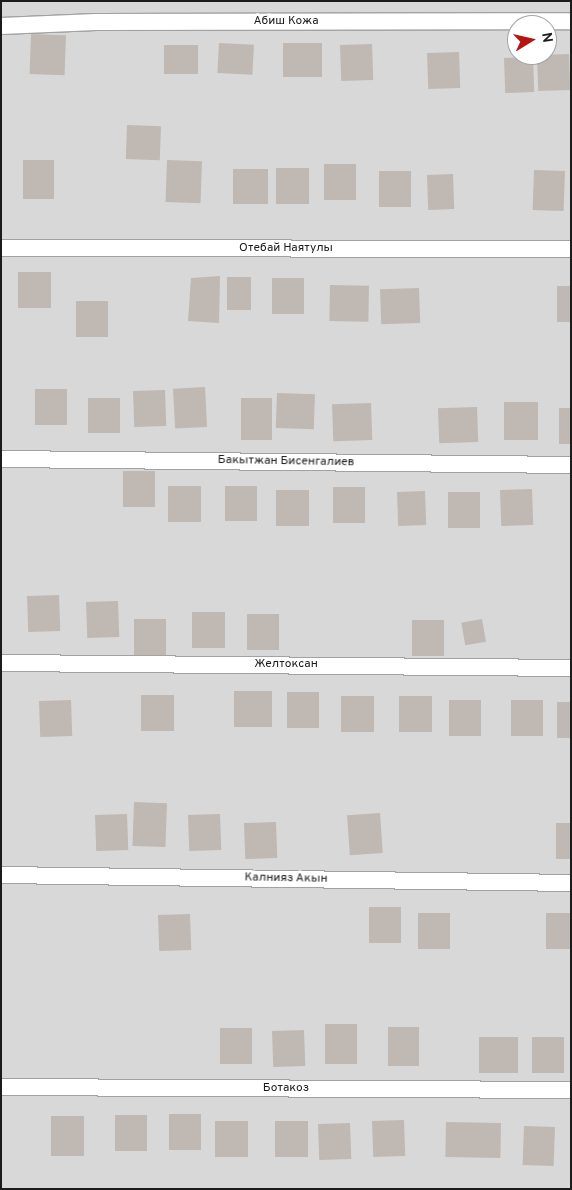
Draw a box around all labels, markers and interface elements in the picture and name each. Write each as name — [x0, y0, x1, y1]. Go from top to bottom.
street label: Абиш Кожа — [253, 15, 319, 29]
north arrow — [507, 15, 557, 65]
text: N — [537, 31, 556, 44]
street label: Отебай Наятулы — [239, 242, 333, 256]
street label: Бакытжан Бисенгалиев — [218, 454, 354, 470]
street label: Желтоксан — [254, 658, 318, 672]
street label: Калнияз Акын — [244, 871, 328, 887]
street label: Ботакоз — [263, 1082, 309, 1096]

